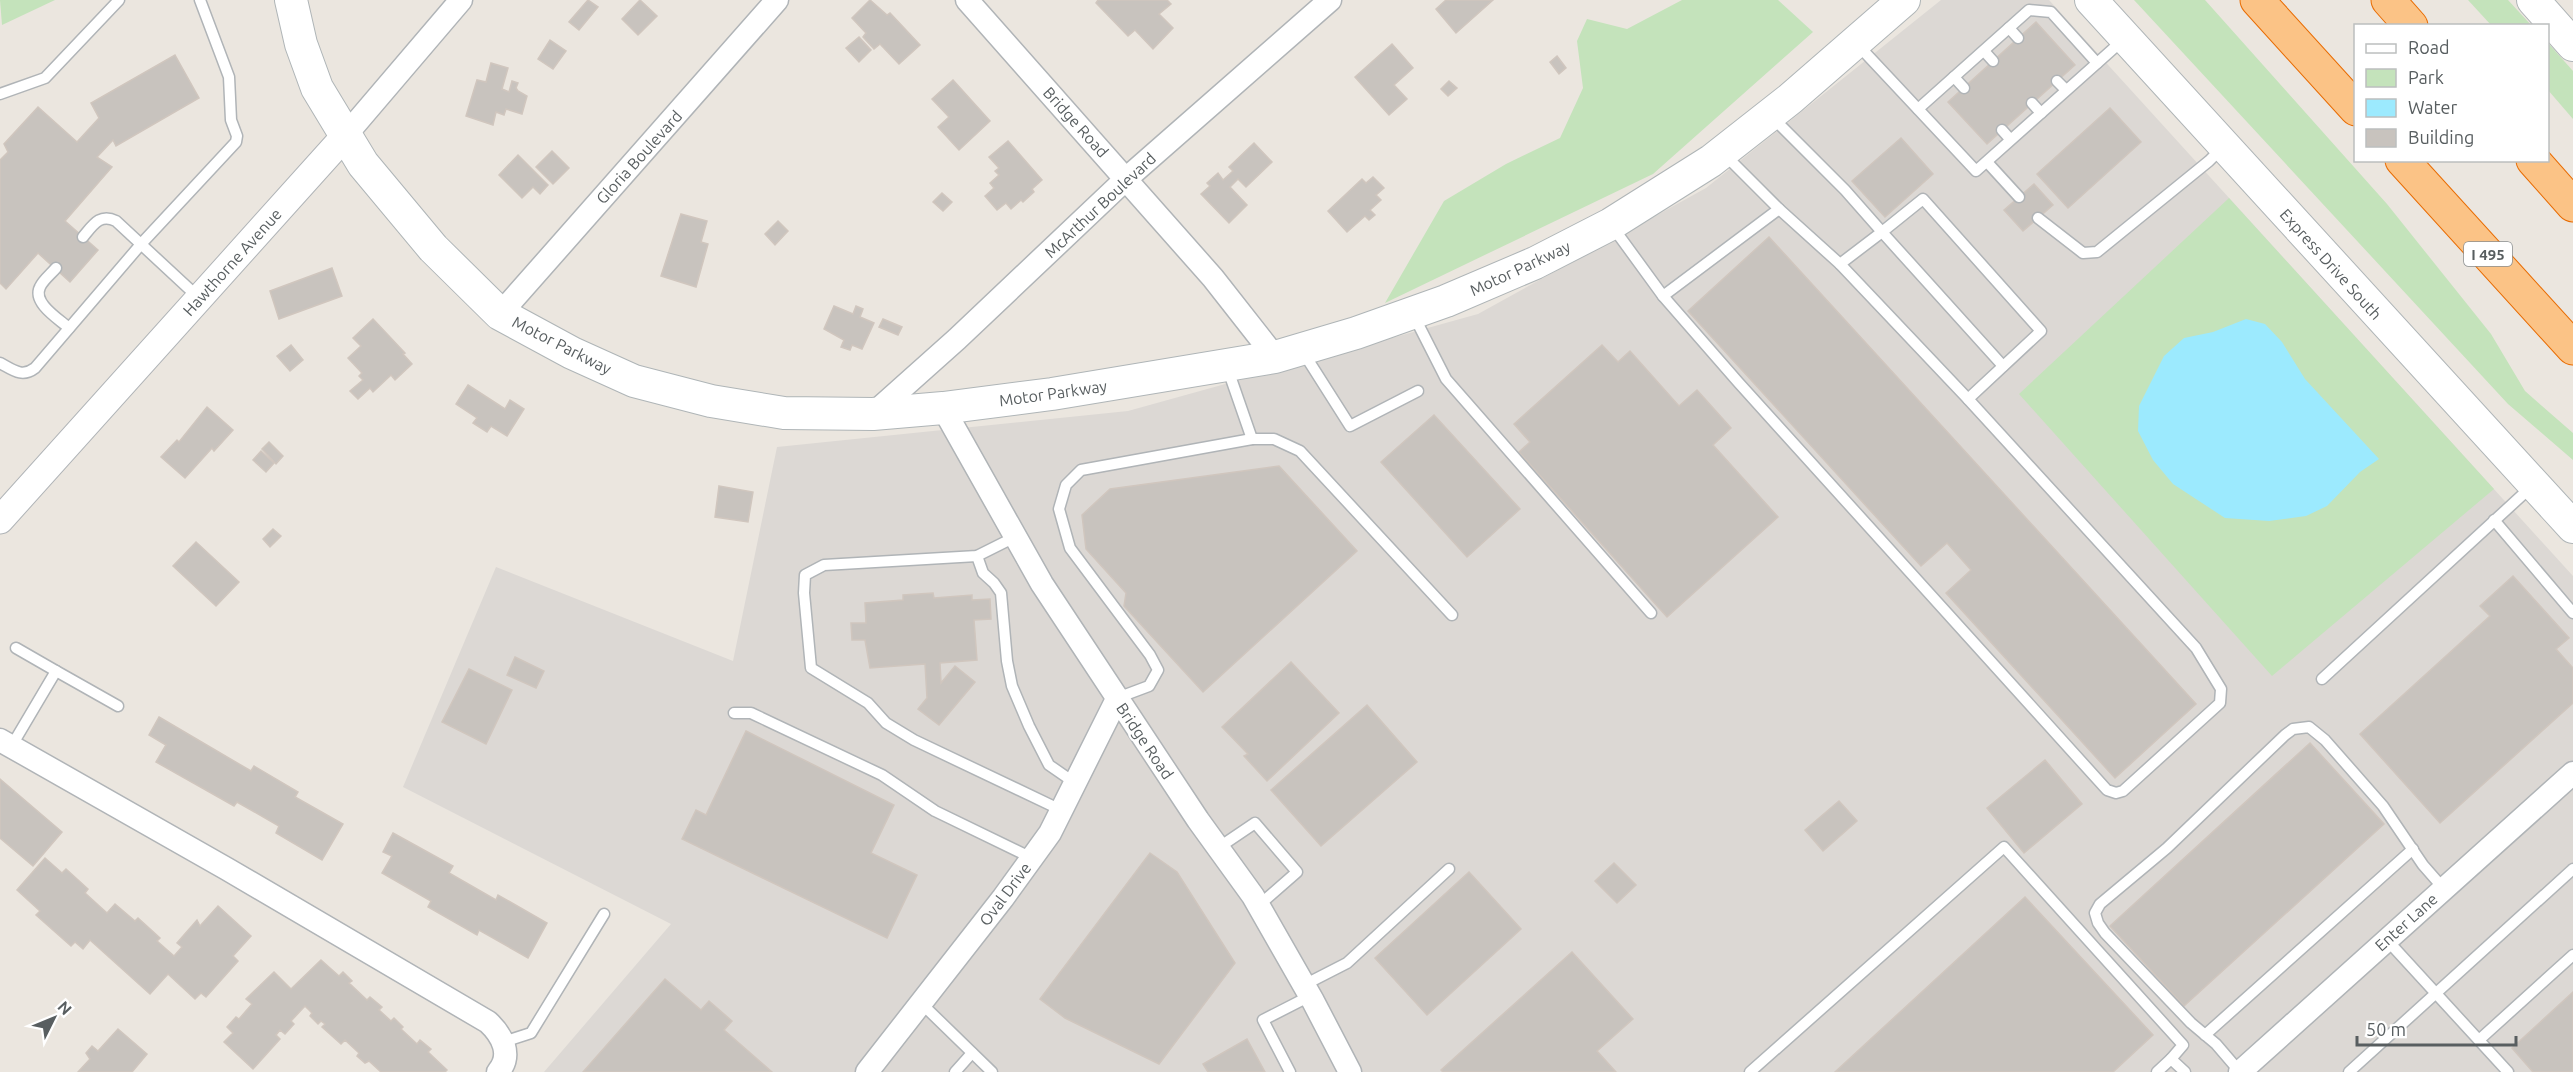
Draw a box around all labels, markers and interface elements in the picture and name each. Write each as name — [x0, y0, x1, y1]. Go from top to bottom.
legend — [2354, 24, 2549, 162]
text: Road — [2408, 37, 2450, 57]
text: Park — [2408, 67, 2444, 87]
street label: Bridge Road — [1040, 83, 1112, 161]
text: Water — [2408, 97, 2458, 117]
street label: Gloria Boulevard — [592, 107, 686, 207]
text: Building — [2408, 127, 2474, 147]
street label: McArthur Boulevard — [1041, 149, 1159, 261]
street label: Hawthorne Avenue — [179, 205, 285, 319]
street label: Express Drive South — [2277, 205, 2385, 323]
street label: Motor Parkway — [1467, 237, 1573, 299]
road number: I 495 — [2464, 242, 2512, 266]
street label: Motor Parkway — [509, 312, 615, 378]
street label: Motor Parkway — [998, 376, 1108, 409]
street label: Bridge Road — [1113, 699, 1177, 783]
street label: Oval Drive — [976, 859, 1034, 929]
street label: Enter Lane — [2371, 889, 2441, 955]
north arrow — [24, 988, 84, 1048]
text: N — [54, 997, 76, 1018]
scale bar — [2357, 1009, 2516, 1047]
text: 50 m — [2366, 1019, 2406, 1039]

